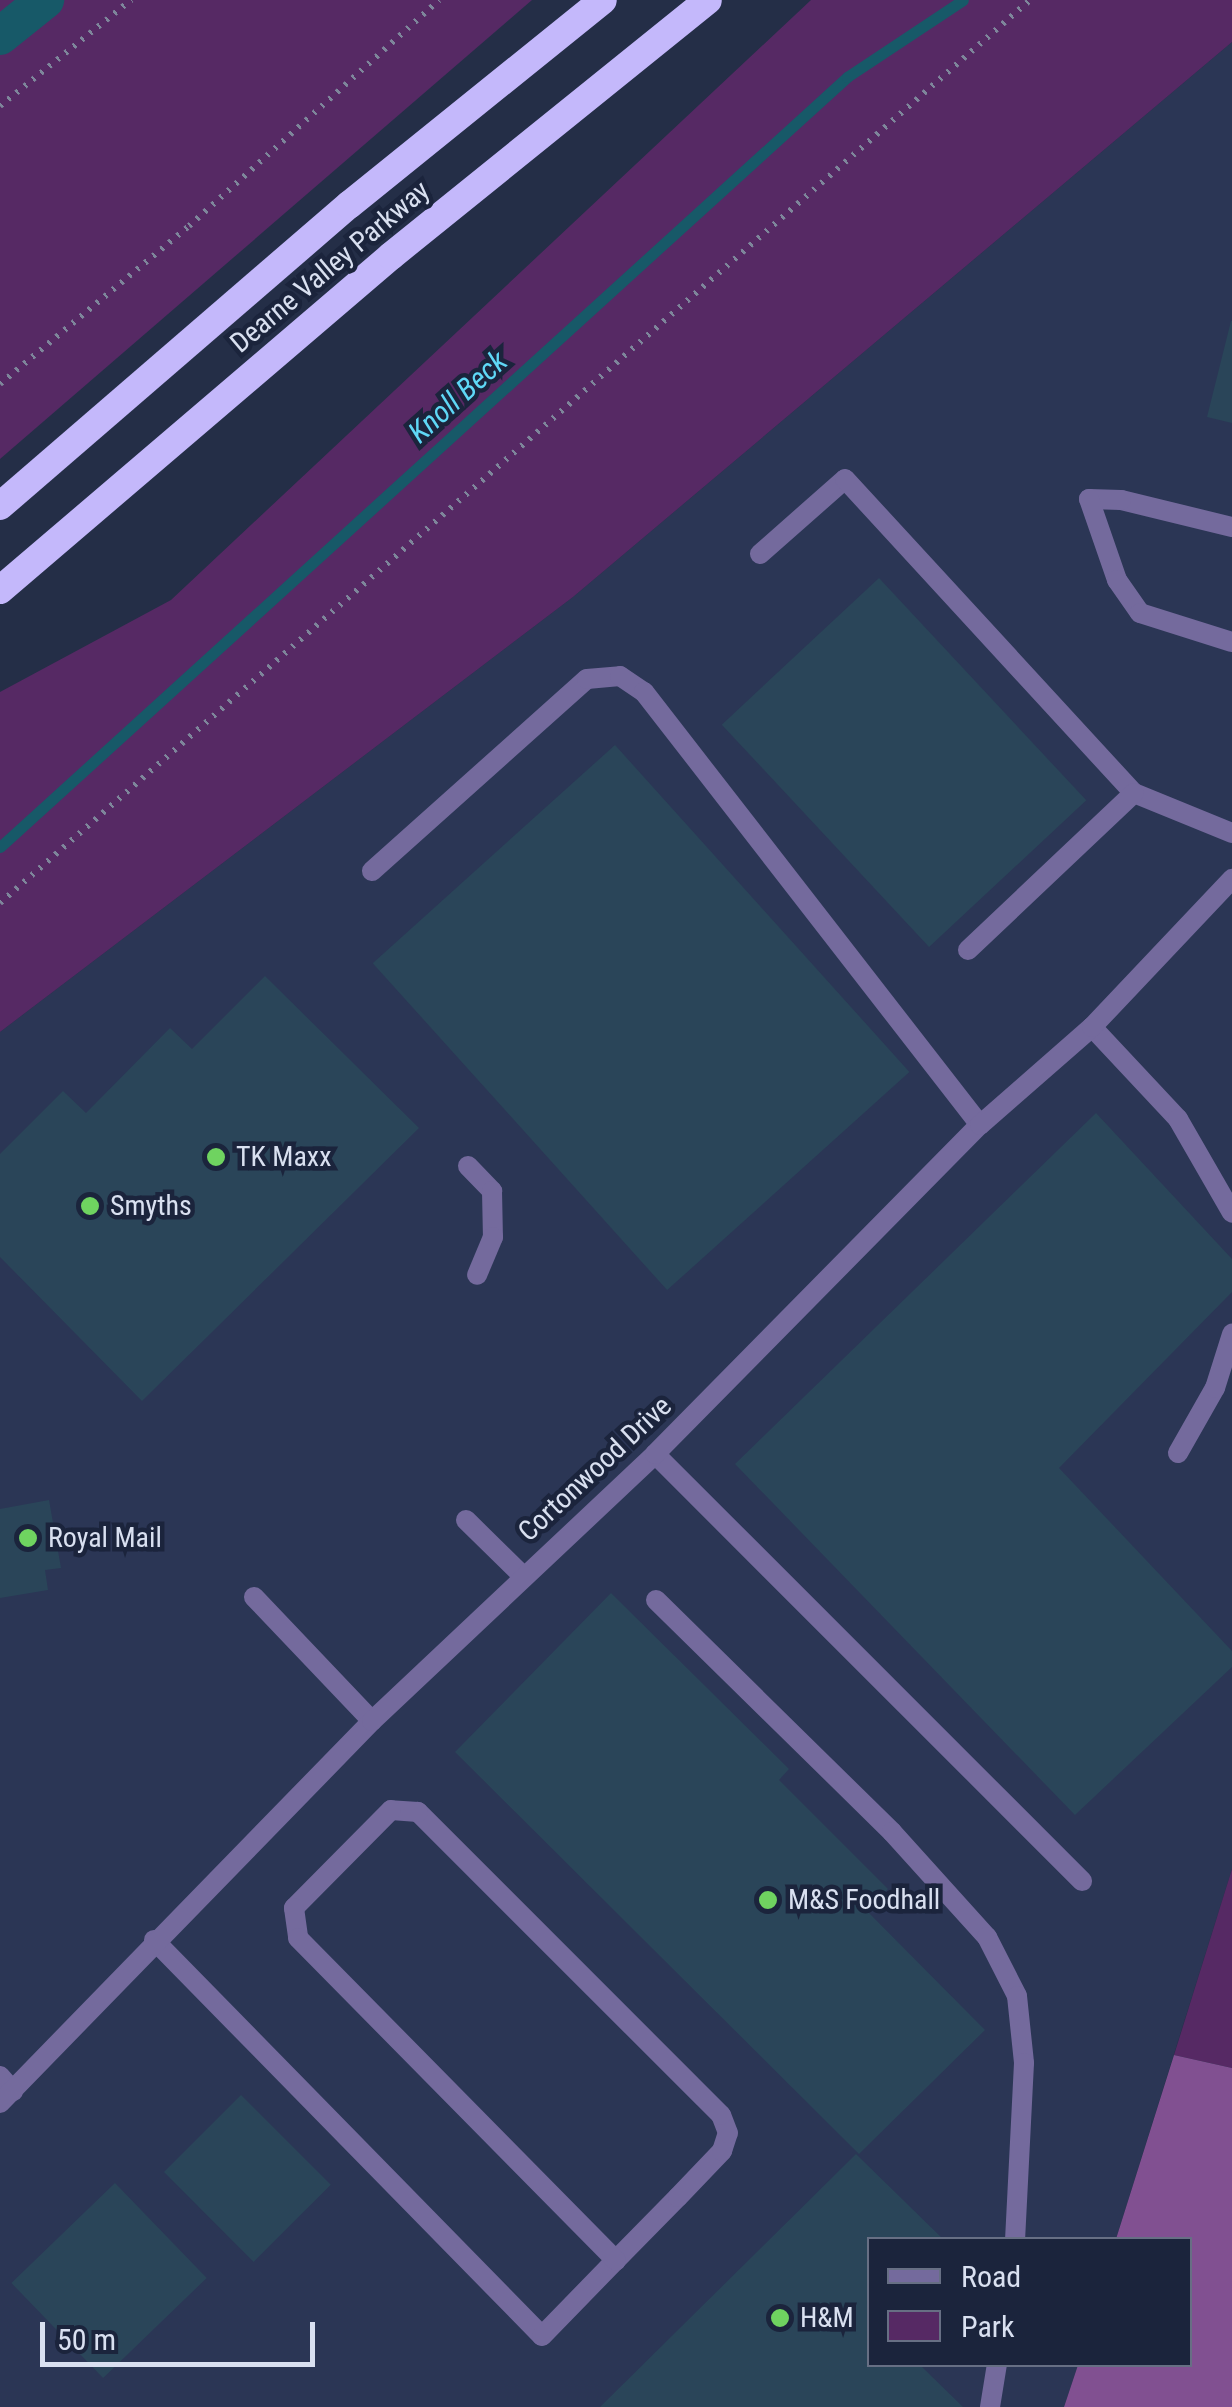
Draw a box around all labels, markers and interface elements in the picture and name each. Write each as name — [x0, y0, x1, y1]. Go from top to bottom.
street label: Dearne Valley Parkway — [224, 174, 436, 360]
water label: Knoll Beck — [401, 343, 515, 451]
place label: TK Maxx — [236, 1140, 331, 1174]
marker: TK Maxx — [205, 1146, 227, 1168]
place label: Smyths — [110, 1189, 192, 1223]
marker: Smyths — [79, 1195, 101, 1217]
street label: Cortonwood Drive — [511, 1389, 679, 1549]
place label: Royal Mail — [48, 1521, 162, 1555]
marker: Royal Mail — [17, 1527, 39, 1549]
place label: M&S Foodhall — [788, 1883, 940, 1917]
marker: M&S Foodhall — [757, 1889, 779, 1911]
legend — [867, 2237, 1192, 2367]
text: Road — [961, 2259, 1021, 2294]
place label: H&M — [800, 2301, 854, 2335]
scale bar — [45, 2302, 320, 2364]
marker: H&M — [769, 2307, 791, 2329]
text: Park — [961, 2309, 1015, 2344]
text: 50 m — [57, 2322, 116, 2357]

